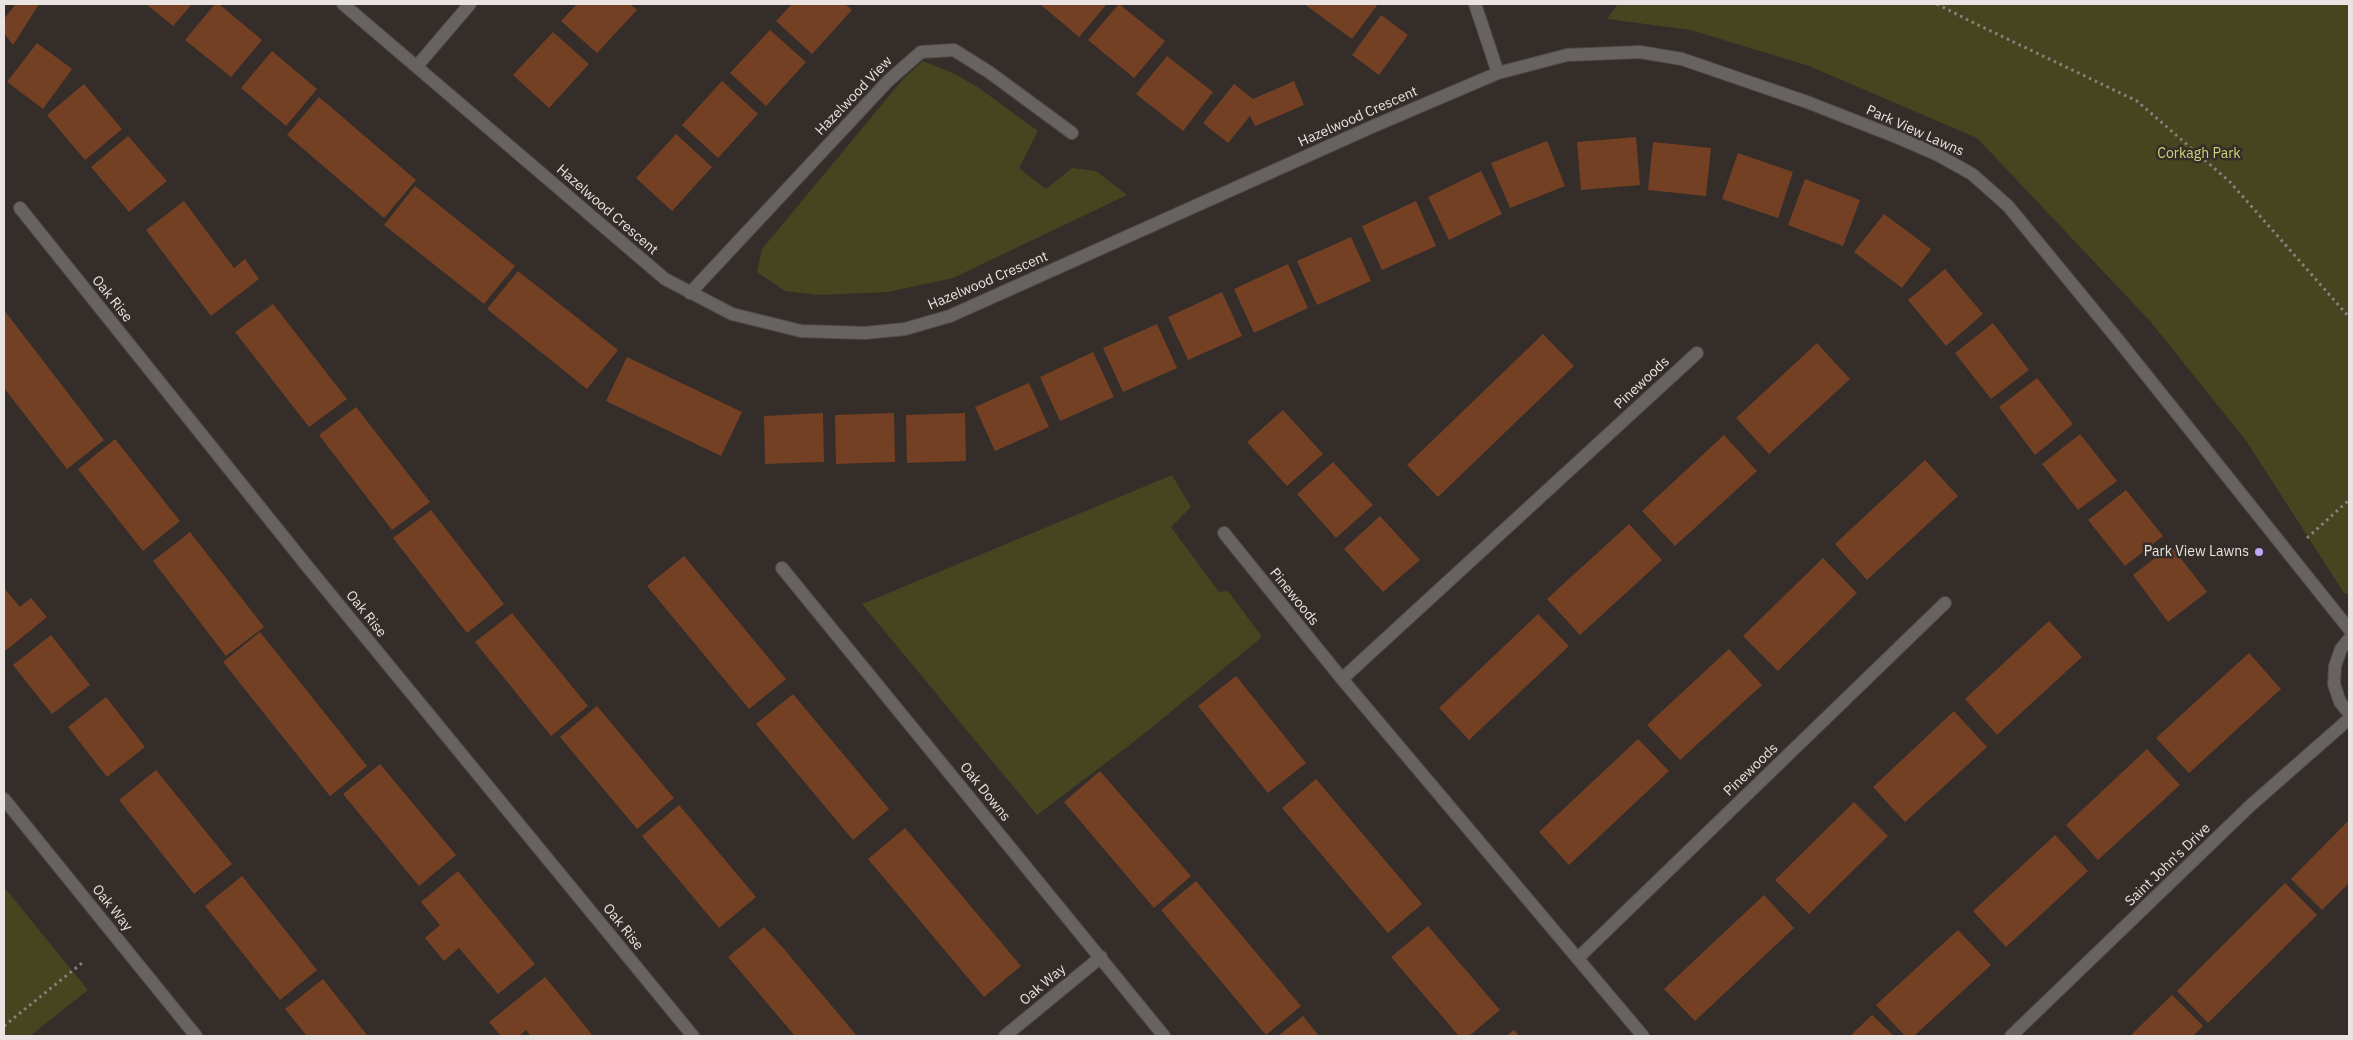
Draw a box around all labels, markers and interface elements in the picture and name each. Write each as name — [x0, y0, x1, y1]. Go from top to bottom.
street label: Hazelwood View — [812, 53, 896, 139]
street label: Hazelwood Crescent — [1296, 83, 1420, 151]
street label: Park View Lawns — [1863, 102, 1967, 160]
park label: Corkagh Park — [2157, 146, 2241, 162]
street label: Hazelwood Crescent — [553, 161, 661, 259]
street label: Hazelwood Crescent — [925, 248, 1051, 314]
street label: Oak Rise — [88, 272, 136, 326]
street label: Pinewoods — [1611, 353, 1673, 413]
place label: Park View Lawns — [2144, 544, 2249, 560]
marker: Park View Lawns — [2253, 546, 2265, 558]
street label: Pinewoods — [1266, 565, 1322, 629]
street label: Oak Rise — [342, 587, 390, 641]
street label: Pinewoods — [1720, 740, 1782, 800]
street label: Oak Downs — [956, 759, 1014, 825]
street label: Saint John's Drive — [2122, 820, 2214, 910]
street label: Oak Way — [88, 881, 136, 935]
street label: Oak Rise — [599, 900, 647, 954]
street label: Oak Way — [1017, 961, 1069, 1009]

